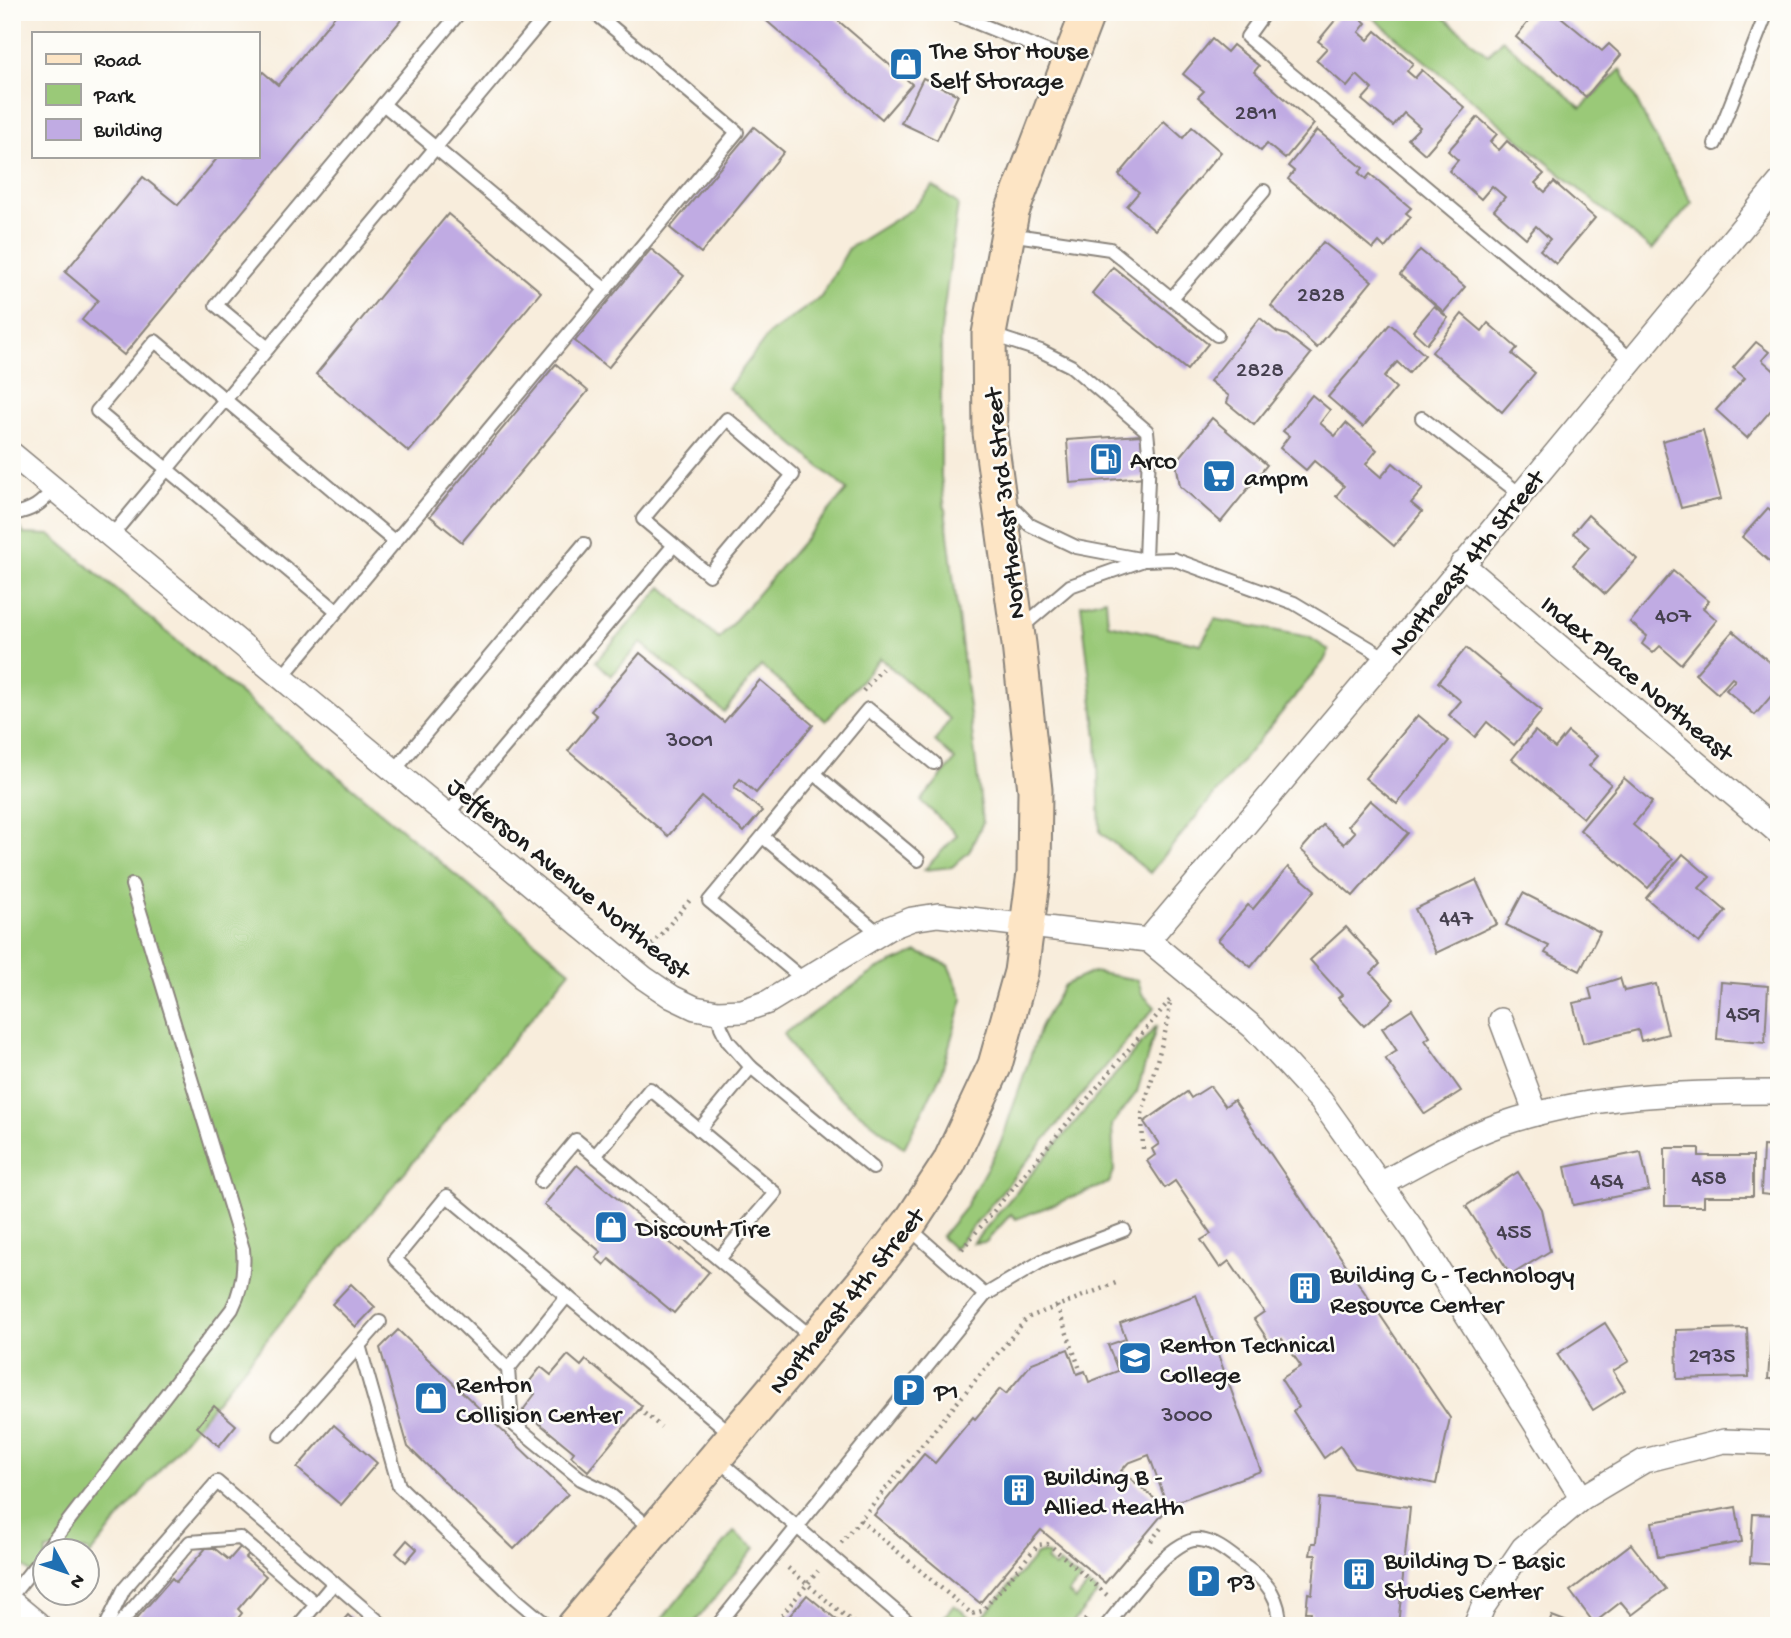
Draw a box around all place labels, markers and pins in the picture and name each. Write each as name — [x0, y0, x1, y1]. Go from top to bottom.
place label: The Stor House Self Storage — [928, 38, 1089, 99]
shop icon: The Stor House Self Storage — [887, 45, 925, 83]
fuel station icon: Arco — [1087, 440, 1125, 478]
place label: Arco — [1130, 448, 1177, 479]
supermarket icon: ampm — [1200, 457, 1238, 495]
place label: ampm — [1244, 465, 1308, 496]
shop icon: Discount Tire — [592, 1208, 630, 1246]
place label: Discount Tire — [634, 1216, 771, 1247]
place label: Building C - Technology Resource Center — [1329, 1262, 1575, 1323]
building icon: Building C - Technology Resource Center — [1286, 1269, 1324, 1307]
place label: Renton Technical College — [1160, 1332, 1335, 1393]
school or university icon: Renton Technical College — [1116, 1339, 1154, 1377]
parking icon: P1 — [890, 1371, 928, 1409]
place label: Renton Collision Center — [456, 1372, 624, 1433]
shop icon: Renton Collision Center — [412, 1379, 450, 1417]
place label: P1 — [933, 1379, 959, 1410]
place label: Building B - Allied Health — [1043, 1464, 1184, 1525]
building icon: Building B - Allied Health — [1000, 1471, 1038, 1509]
place label: Building D - Basic Studies Center — [1383, 1548, 1565, 1609]
building icon: Building D - Basic Studies Center — [1340, 1555, 1378, 1593]
parking icon: P3 — [1185, 1562, 1223, 1600]
place label: P3 — [1227, 1570, 1256, 1601]

